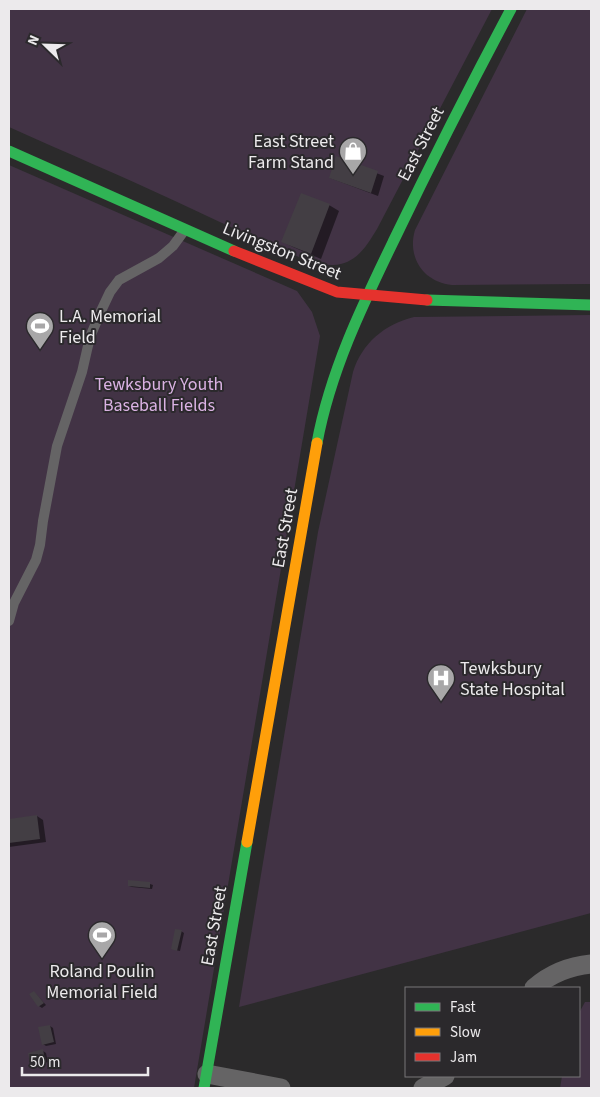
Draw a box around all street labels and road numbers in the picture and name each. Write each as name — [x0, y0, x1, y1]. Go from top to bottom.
street label: East Street — [392, 102, 450, 186]
street label: Livingston Street — [219, 216, 345, 286]
street label: East Street — [266, 486, 304, 570]
street label: East Street — [195, 884, 233, 968]

